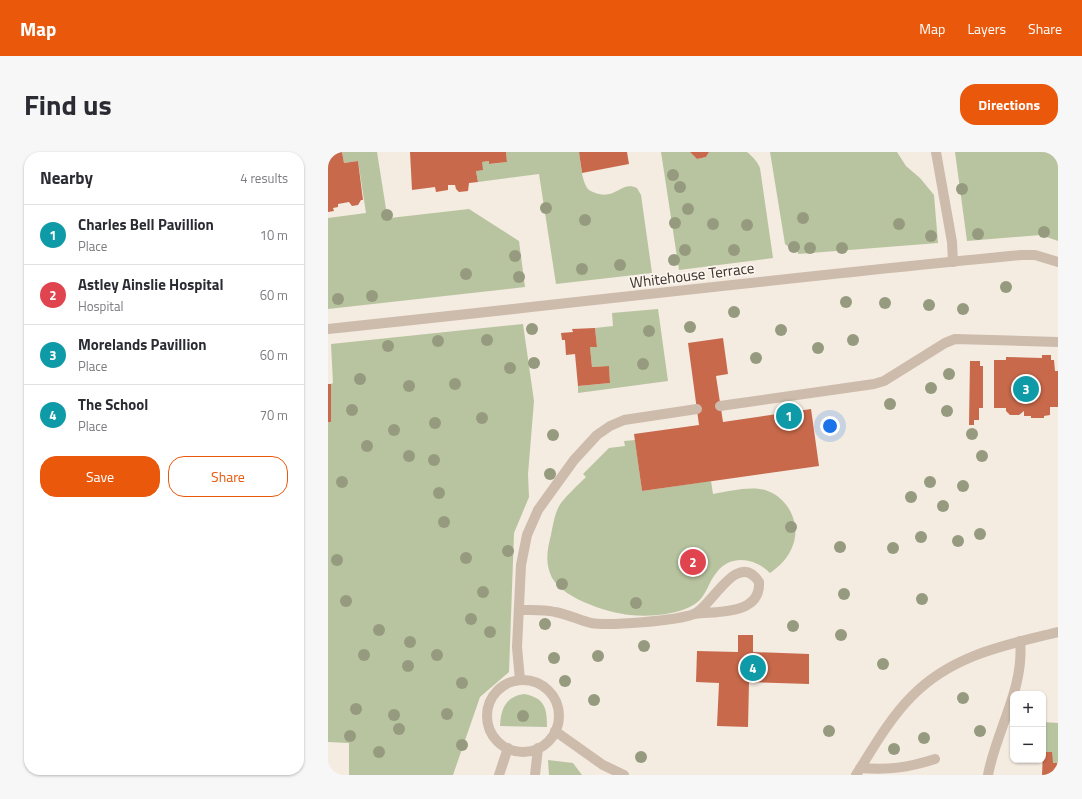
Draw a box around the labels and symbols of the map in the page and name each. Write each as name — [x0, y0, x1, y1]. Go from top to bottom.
street label: Whitehouse Terrace — [628, 256, 756, 294]
pin: 3 — [1013, 374, 1039, 404]
pin: 1 — [776, 401, 802, 431]
your location — [820, 416, 840, 436]
pin: 2 — [680, 547, 706, 577]
pin: 4 — [740, 653, 766, 683]

